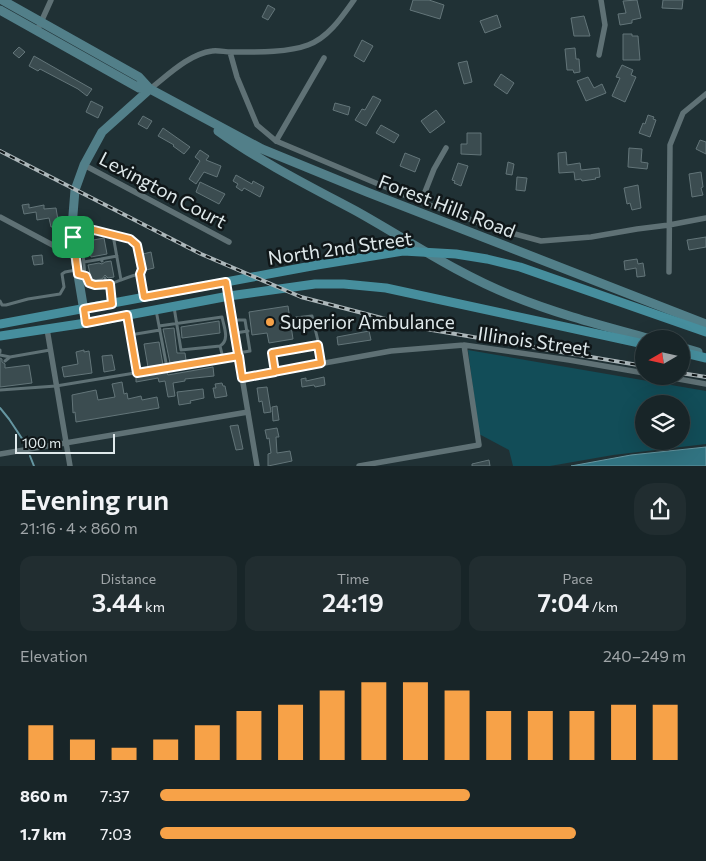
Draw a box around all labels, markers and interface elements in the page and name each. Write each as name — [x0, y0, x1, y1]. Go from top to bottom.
street label: Lexington Court — [96, 146, 231, 233]
street label: Forest Hills Road — [376, 169, 519, 242]
pin — [52, 216, 94, 258]
icon: arrive — [59, 223, 87, 251]
street label: North 2nd Street — [266, 226, 414, 269]
place label: Superior Ambulance — [280, 310, 455, 333]
marker: Superior Ambulance — [264, 316, 276, 328]
street label: Illinois Street — [477, 321, 592, 360]
north arrow — [635, 330, 690, 385]
map controls — [635, 330, 690, 450]
button: layers — [635, 395, 690, 450]
scale bar — [15, 431, 115, 454]
text: 100 m — [22, 434, 61, 451]
text: Evening run — [20, 482, 169, 516]
button: share — [634, 483, 686, 535]
text: 21:16 · 4 × 860 m — [20, 518, 138, 537]
text: Distance — [101, 570, 156, 587]
text: Time — [337, 570, 369, 587]
text: Pace — [562, 570, 593, 587]
text: 3.44 — [92, 587, 142, 617]
text: 24:19 — [322, 587, 384, 617]
text: 7:04 — [537, 587, 589, 617]
text: km — [142, 598, 165, 615]
text: /km — [589, 598, 618, 615]
text: Elevation — [20, 646, 88, 665]
text: 240–249 m — [603, 646, 686, 665]
text: 860 m — [20, 786, 67, 805]
text: 7:37 — [100, 786, 130, 805]
text: 1.7 km — [20, 824, 66, 843]
text: 7:03 — [100, 824, 132, 843]

